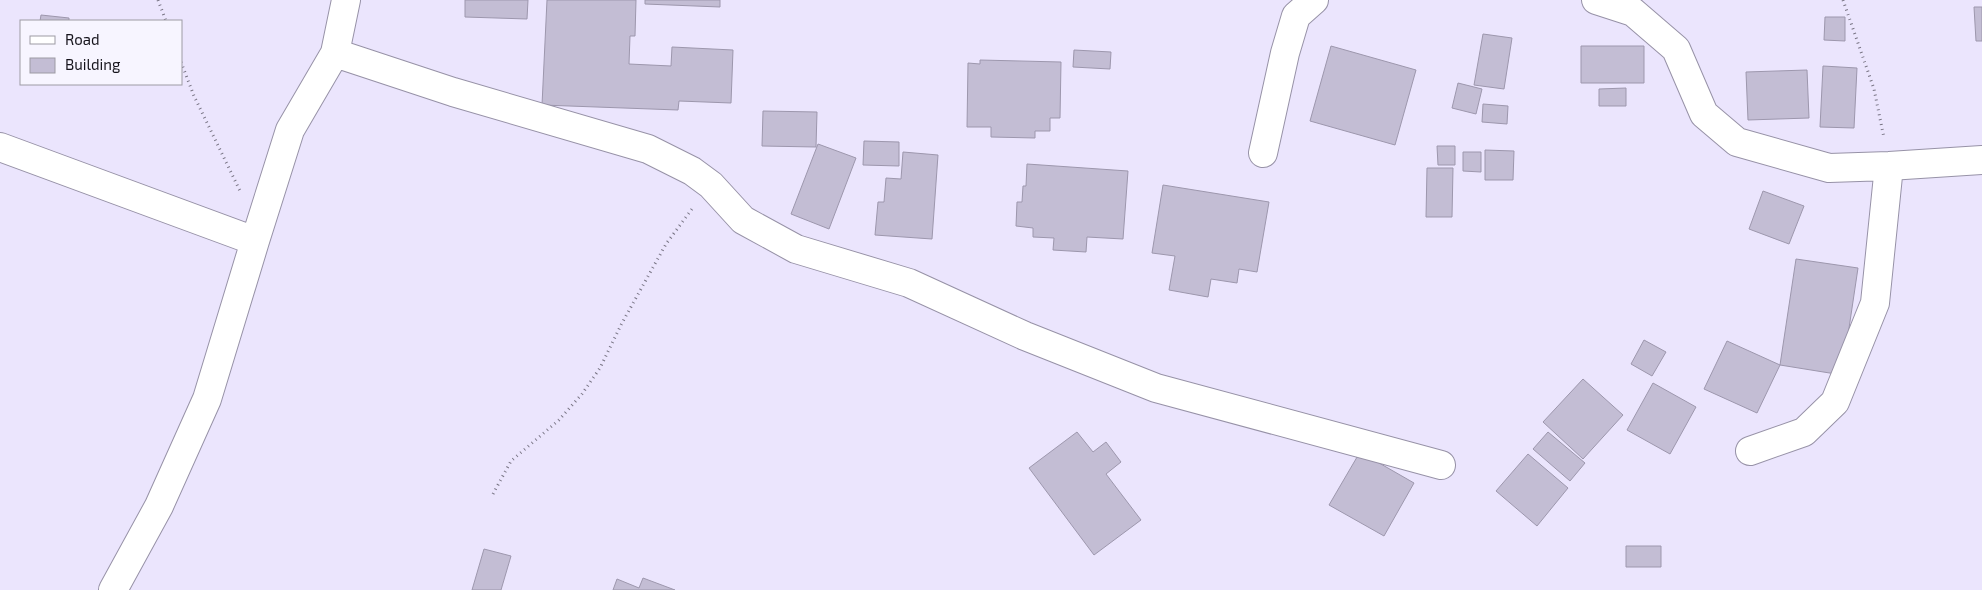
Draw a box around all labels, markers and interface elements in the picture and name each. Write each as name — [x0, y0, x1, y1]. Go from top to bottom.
legend — [20, 20, 182, 85]
text: Road — [65, 30, 100, 48]
text: Building — [65, 55, 121, 73]

